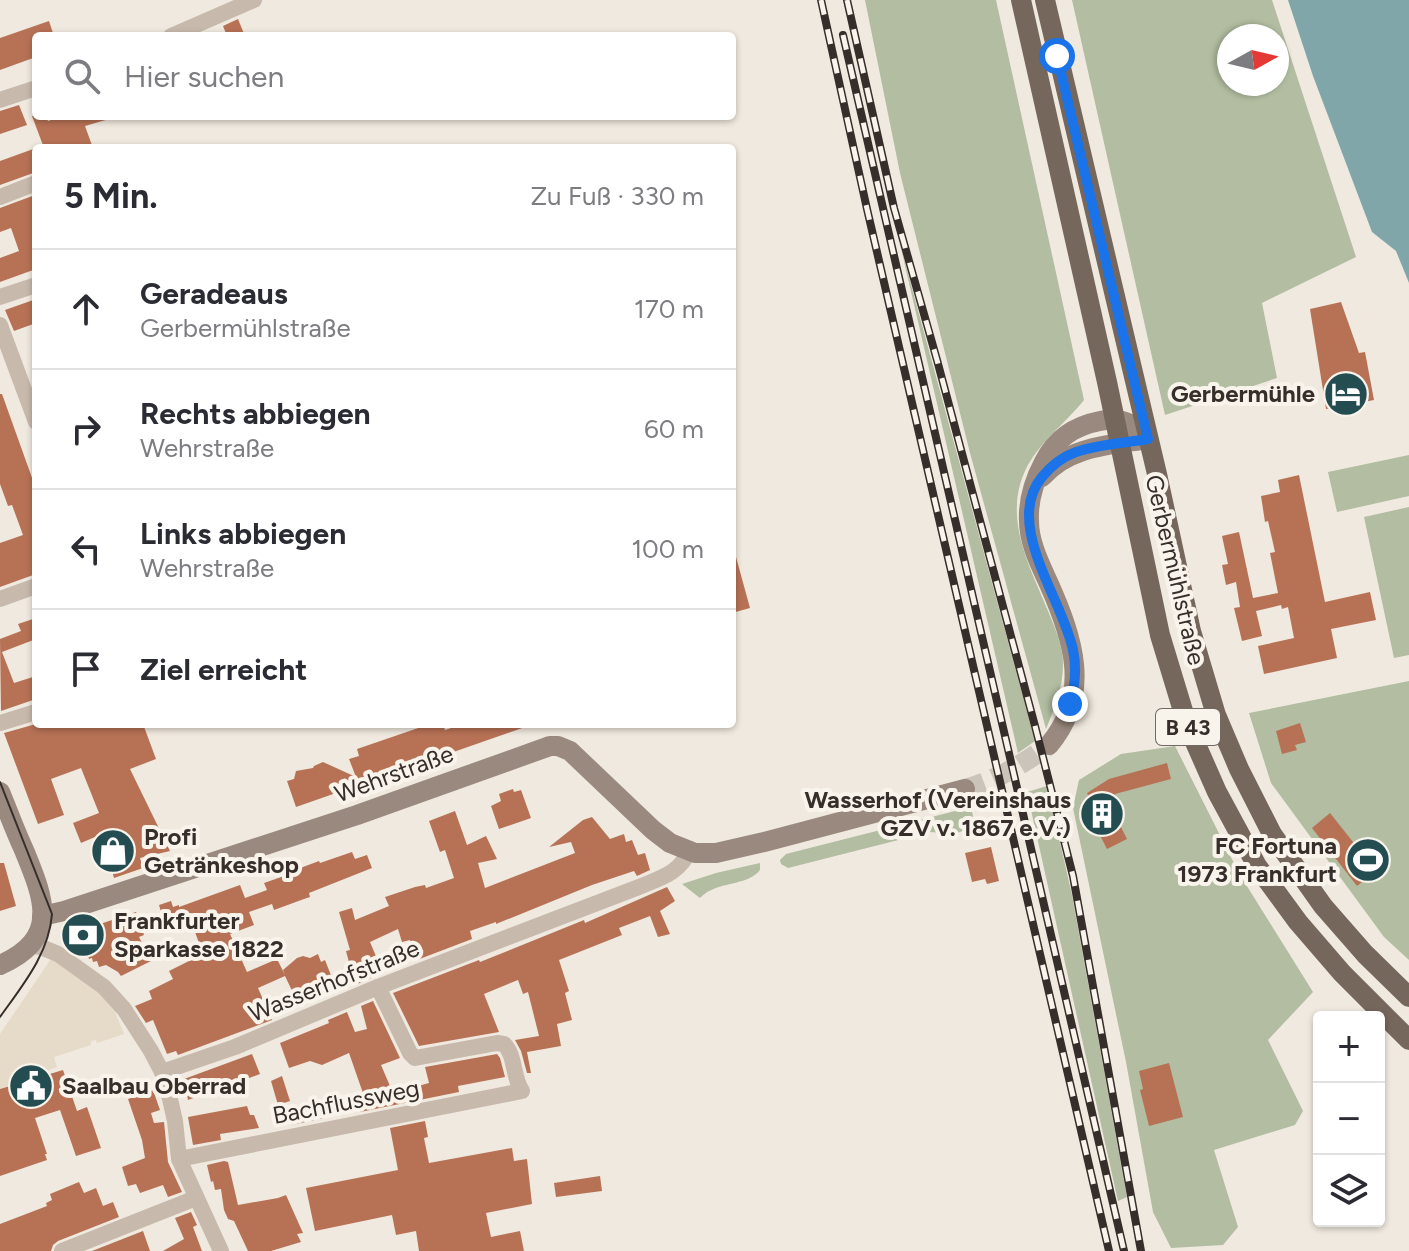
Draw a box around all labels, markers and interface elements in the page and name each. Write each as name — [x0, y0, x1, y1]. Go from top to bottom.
north arrow — [1217, 24, 1289, 96]
search box — [32, 32, 736, 120]
route start — [1039, 38, 1075, 74]
icon: search — [60, 54, 104, 98]
text: Hier suchen — [124, 58, 284, 95]
text: 5 Min. — [64, 176, 158, 217]
text: Zu Fuß · 330 m — [530, 180, 704, 212]
text: Geradeaus — [140, 275, 288, 312]
icon: ahead — [64, 287, 108, 331]
text: 170 m — [634, 293, 704, 325]
text: Gerbermühlstraße — [140, 312, 351, 344]
hotel icon: Gerbermühle — [1322, 370, 1370, 418]
place label: Gerbermühle — [1171, 379, 1315, 408]
text: Rechts abbiegen — [140, 395, 371, 432]
icon: right — [64, 407, 108, 451]
text: 60 m — [644, 413, 704, 445]
text: Wehrstraße — [140, 432, 274, 464]
street label: Gerbermühlstraße — [1139, 472, 1211, 668]
text: Links abbiegen — [140, 515, 346, 552]
icon: left — [64, 527, 108, 571]
text: 100 m — [631, 533, 704, 565]
text: Wehrstraße — [140, 552, 274, 584]
icon: arrive — [64, 647, 108, 691]
text: Ziel erreicht — [140, 651, 307, 688]
route end — [1052, 686, 1088, 722]
road number: B 43 — [1156, 709, 1220, 745]
street label: Wehrstraße — [331, 739, 457, 808]
place label: Wasserhof (Vereinshaus GZV v. 1867 e.V.) — [804, 785, 1071, 842]
building icon: Wasserhof (Vereinshaus GZV v. 1867 e.V.) — [1078, 790, 1126, 838]
place label: Profi Getränkeshop — [144, 822, 299, 879]
shop icon: Profi Getränkeshop — [89, 827, 137, 875]
place label: FC Fortuna 1973 Frankfurt — [1177, 831, 1337, 888]
sports icon: FC Fortuna 1973 Frankfurt — [1344, 836, 1392, 884]
place label: Frankfurter Sparkasse 1822 — [114, 906, 284, 963]
bank icon: Frankfurter Sparkasse 1822 — [59, 911, 107, 959]
street label: Wasserhofstraße — [244, 933, 423, 1028]
map controls — [1313, 1011, 1385, 1227]
button: + — [1313, 1011, 1385, 1083]
public building icon: Saalbau Oberrad — [7, 1062, 55, 1110]
place label: Saalbau Oberrad — [62, 1071, 246, 1100]
street label: Bachflussweg — [270, 1073, 422, 1130]
button: − — [1313, 1083, 1385, 1155]
button: layers — [1313, 1155, 1385, 1227]

